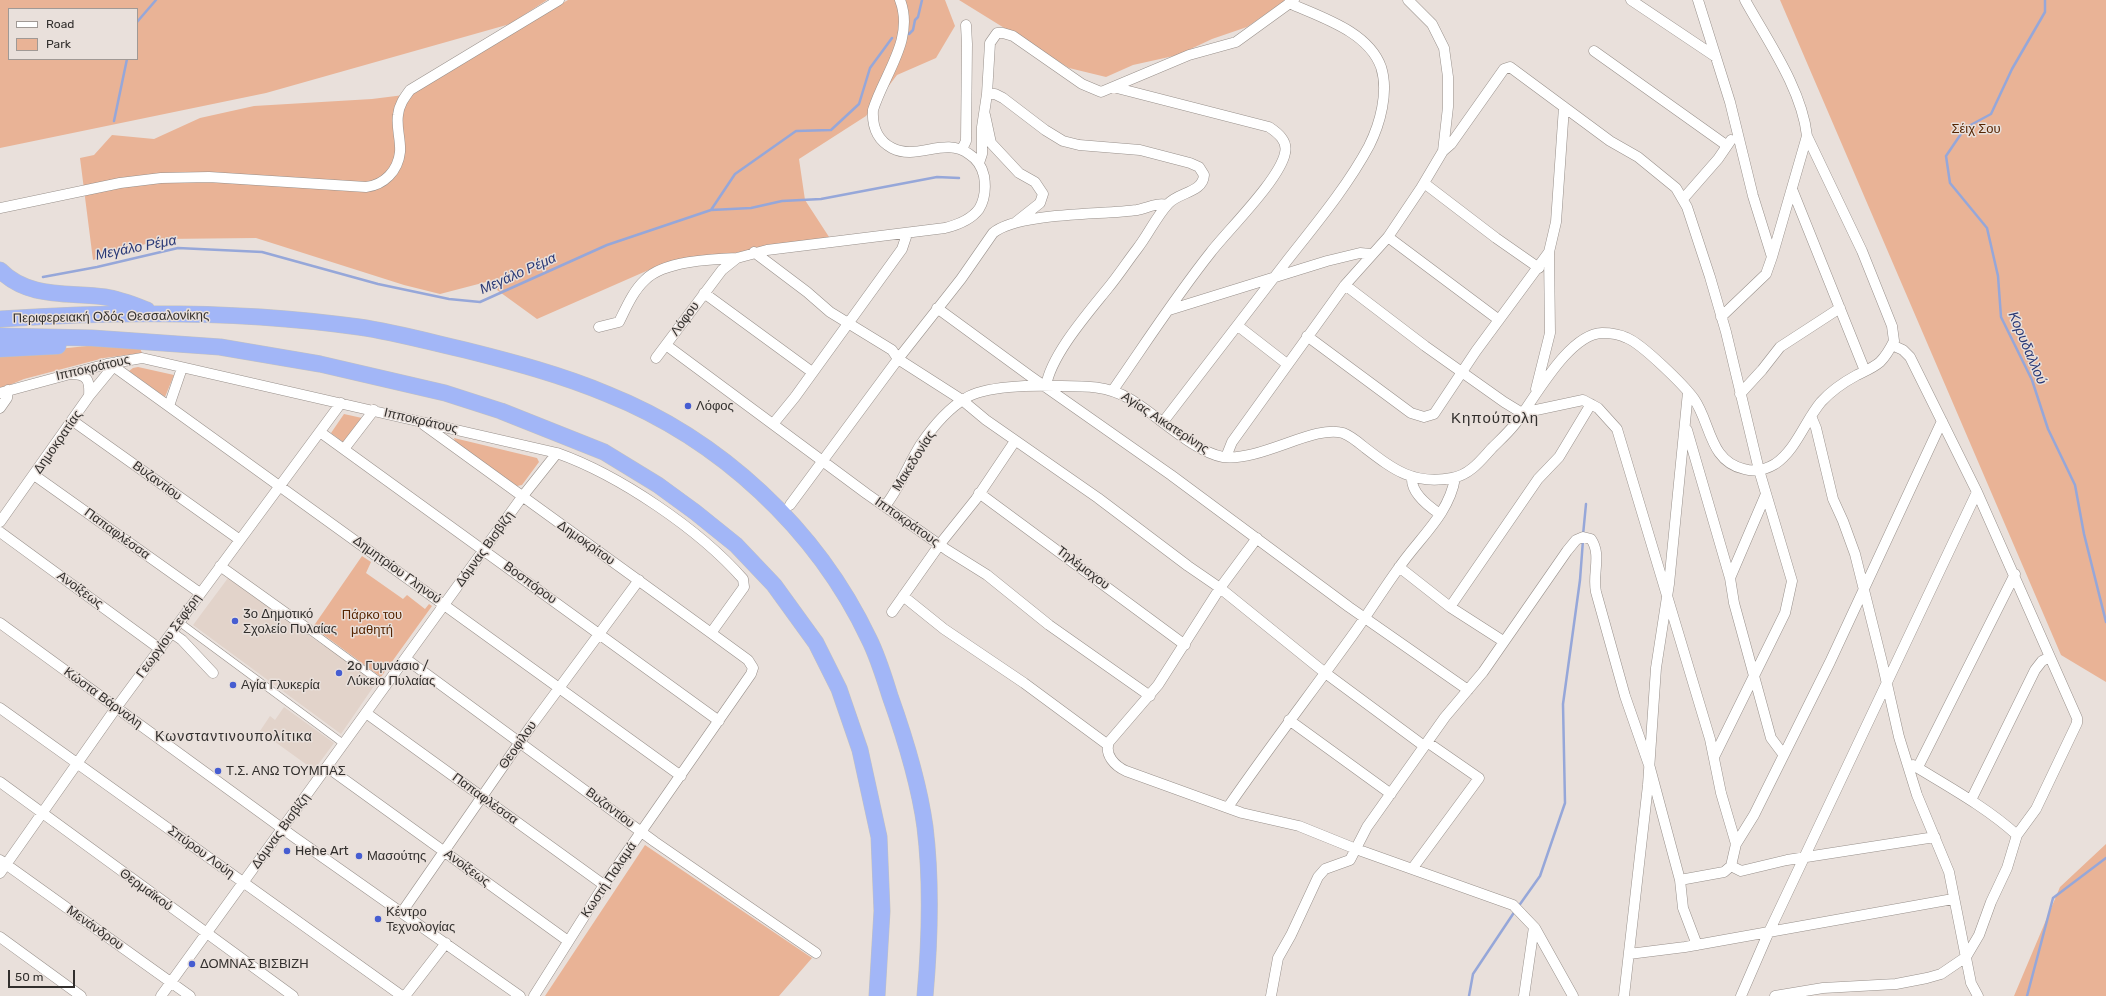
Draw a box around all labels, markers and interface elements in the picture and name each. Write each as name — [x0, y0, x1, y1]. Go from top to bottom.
legend — [8, 8, 138, 60]
text: Road — [46, 17, 74, 31]
text: Park — [46, 37, 71, 51]
park label: Σέιχ Σου — [1951, 121, 2001, 137]
water label: Μεγάλο Ρέμα — [94, 232, 178, 264]
water label: Μεγάλο Ρέμα — [477, 250, 559, 298]
street label: Λόφου — [667, 299, 703, 339]
street label: Περιφερειακή Οδός Θεσσαλονίκης — [13, 307, 209, 327]
water label: Κορυδαλλού — [2004, 309, 2050, 387]
street label: Ιπποκράτους — [54, 352, 132, 384]
street label: Αγίας Αικατερίνης — [1118, 389, 1212, 457]
place label: Λόφος — [696, 398, 734, 414]
marker: Λόφος — [683, 401, 693, 411]
street label: Ιπποκράτους — [382, 405, 460, 437]
street label: Δημοκρατίας — [30, 407, 86, 477]
district label: Κηπούπολη — [1451, 410, 1539, 428]
street label: Μακεδονίας — [889, 428, 939, 494]
street label: Βυζαντίου — [129, 458, 185, 504]
street label: Ιπποκράτους — [872, 494, 942, 550]
street label: Παπαφλέσσα — [81, 505, 153, 563]
street label: Δόμνας Βισβίζη — [452, 508, 518, 590]
street label: Δημοκρίτου — [554, 517, 618, 569]
street label: Δημητρίου Γληνού — [350, 533, 444, 607]
street label: Τηλέμαχου — [1053, 543, 1113, 593]
street label: Βοσπόρου — [500, 559, 560, 607]
street label: Ανοίξεως — [54, 568, 106, 612]
street label: Γεωργίου Σεφέρη — [133, 591, 205, 681]
place label: 3ο Δημοτικό Σχολείο Πυλαίας — [243, 606, 337, 637]
park label: Πάρκο του μαθητή — [342, 607, 402, 638]
marker: 3ο Δημοτικό Σχολείο Πυλαίας — [230, 616, 240, 626]
place label: 2o Γυμνάσιο / Λύκειο Πυλαίας — [347, 658, 435, 689]
street label: Κώστα Βάρναλη — [61, 664, 145, 732]
marker: 2o Γυμνάσιο / Λύκειο Πυλαίας — [334, 668, 344, 678]
place label: Αγία Γλυκερία — [241, 677, 320, 693]
marker: Αγία Γλυκερία — [228, 680, 238, 690]
street label: Θεοφίλου — [496, 718, 540, 772]
district label: Κωνσταντινουπολίτικα — [155, 729, 313, 745]
place label: Τ.Σ. ΑΝΩ ΤΟΥΜΠΑΣ — [226, 763, 346, 779]
marker: Τ.Σ. ΑΝΩ ΤΟΥΜΠΑΣ — [213, 766, 223, 776]
street label: Παπαφλέσσα — [449, 770, 521, 828]
street label: Βυζαντίου — [583, 785, 637, 831]
street label: Δόμνας Βισβίζη — [248, 790, 314, 872]
street label: Σπύρου Λούη — [165, 823, 237, 881]
street label: Κωστή Παλαμά — [578, 839, 640, 921]
place label: Hehe Art — [295, 843, 349, 859]
marker: Hehe Art — [282, 846, 292, 856]
street label: Ανοίξεως — [441, 846, 493, 890]
place label: Μασούτης — [367, 848, 426, 864]
marker: Μασούτης — [354, 851, 364, 861]
street label: Θερμαϊκού — [116, 866, 176, 914]
street label: Μενάνδρου — [63, 903, 127, 953]
place label: Κέντρο Τεχνολογίας — [386, 904, 455, 935]
marker: Κέντρο Τεχνολογίας — [373, 914, 383, 924]
place label: ΔΟΜΝΑΣ ΒΙΣΒΙΖΗ — [200, 956, 309, 972]
marker: ΔΟΜΝΑΣ ΒΙΣΒΙΖΗ — [187, 959, 197, 969]
scale bar — [10, 962, 77, 988]
text: 50 m — [15, 970, 43, 984]

